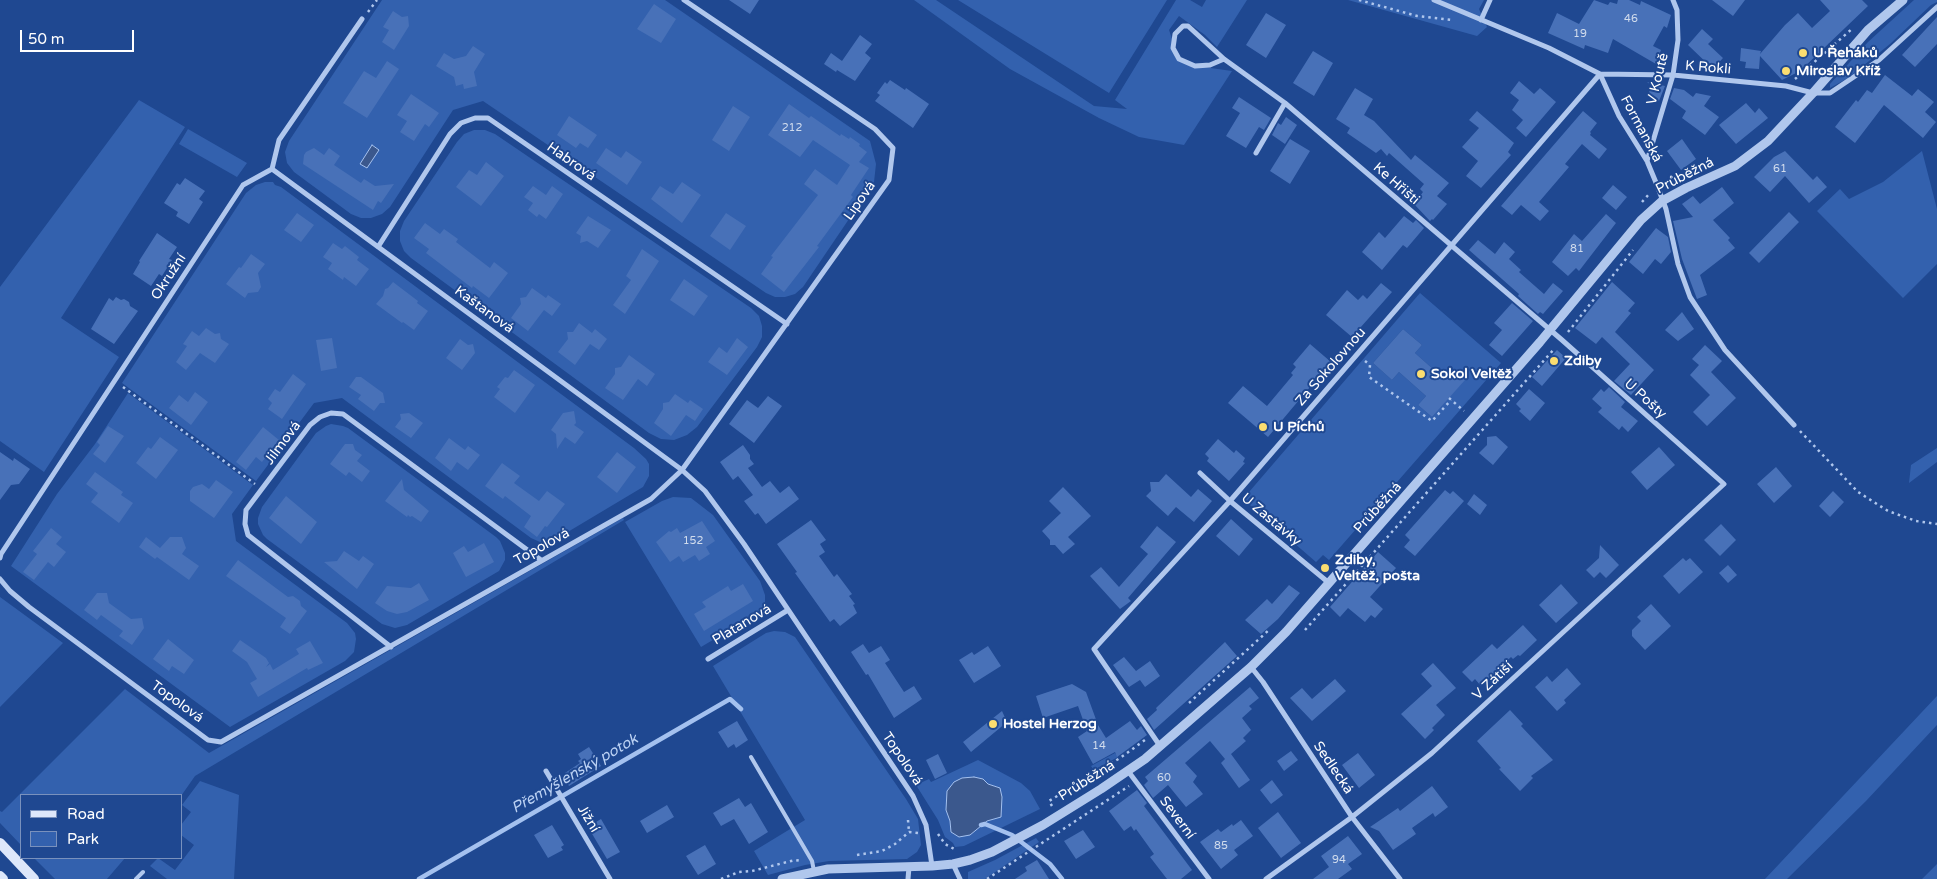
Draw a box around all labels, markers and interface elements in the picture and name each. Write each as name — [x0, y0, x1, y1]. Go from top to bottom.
house number: 46 — [1624, 12, 1638, 26]
scale bar — [22, 20, 136, 52]
house number: 19 — [1573, 27, 1587, 41]
text: 50 m — [28, 30, 65, 48]
place label: U Řeháků — [1813, 45, 1878, 61]
marker: U Řeháků — [1797, 47, 1809, 59]
street label: V Koutě — [1643, 51, 1673, 107]
street label: K Rokli — [1684, 58, 1732, 78]
place label: Miroslav Kříž — [1796, 63, 1881, 79]
marker: Miroslav Kříž — [1780, 65, 1792, 77]
street label: Formanská — [1616, 93, 1666, 165]
house number: 212 — [782, 121, 802, 135]
street label: Habrová — [543, 139, 599, 185]
street label: Průběžná — [1653, 154, 1717, 198]
street label: Ke Hřišti — [1369, 159, 1423, 209]
house number: 61 — [1773, 162, 1787, 176]
street label: Lipová — [840, 178, 880, 224]
house number: 81 — [1570, 242, 1584, 256]
street label: Okružní — [148, 251, 190, 303]
street label: Kaštanová — [451, 283, 517, 337]
street label: Za Sokolovnou — [1292, 324, 1370, 410]
place label: Zdiby — [1564, 353, 1602, 369]
marker: Zdiby — [1548, 355, 1560, 367]
place label: Sokol Veltěž — [1431, 366, 1512, 382]
marker: Sokol Veltěž — [1415, 368, 1427, 380]
street label: U Pošty — [1620, 376, 1670, 422]
street label: Jilmová — [261, 418, 305, 468]
place label: U Píchů — [1273, 419, 1324, 435]
marker: U Píchů — [1257, 421, 1269, 433]
street label: Průběžná — [1351, 479, 1405, 537]
street label: U Zastávky — [1237, 490, 1305, 550]
street label: Topolová — [511, 525, 573, 569]
house number: 152 — [683, 534, 703, 548]
place label: Zdiby, Veltěž, pošta — [1335, 552, 1420, 584]
marker: Zdiby, Veltěž, pošta — [1319, 562, 1331, 574]
street label: Platanová — [709, 601, 775, 649]
street label: V Zátiší — [1469, 658, 1517, 704]
street label: Topolová — [148, 677, 206, 727]
place label: Hostel Herzog — [1003, 716, 1097, 732]
marker: Hostel Herzog — [987, 718, 999, 730]
street label: Topolová — [878, 729, 926, 789]
water label: Přemyšlenský potok — [509, 730, 641, 818]
house number: 14 — [1092, 739, 1106, 753]
street label: Sedlecká — [1309, 739, 1357, 797]
street label: Průběžná — [1056, 757, 1118, 805]
house number: 60 — [1157, 771, 1171, 785]
street label: Severní — [1156, 793, 1198, 843]
legend — [20, 794, 182, 859]
street label: Jižní — [573, 802, 603, 836]
text: Road — [67, 805, 105, 823]
text: Park — [67, 830, 99, 848]
house number: 85 — [1214, 839, 1228, 853]
house number: 94 — [1332, 853, 1346, 867]

